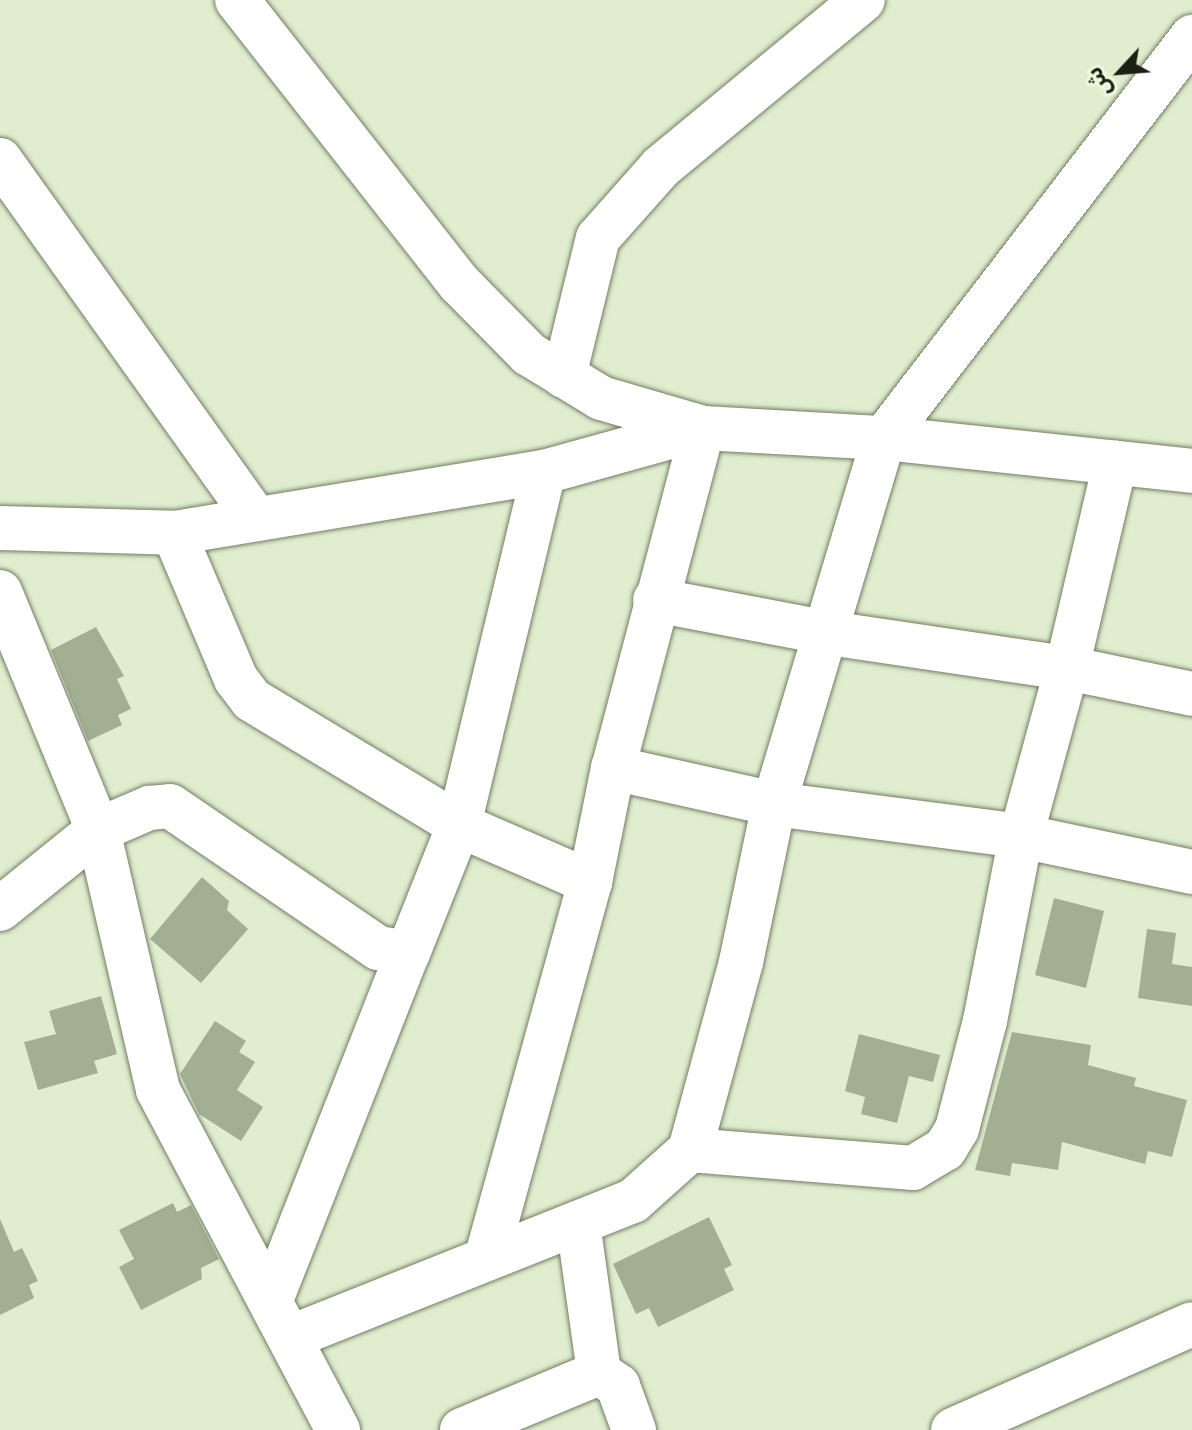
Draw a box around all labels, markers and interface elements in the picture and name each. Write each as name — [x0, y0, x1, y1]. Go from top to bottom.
north arrow — [1080, 32, 1160, 112]
text: ش — [1080, 63, 1117, 102]

